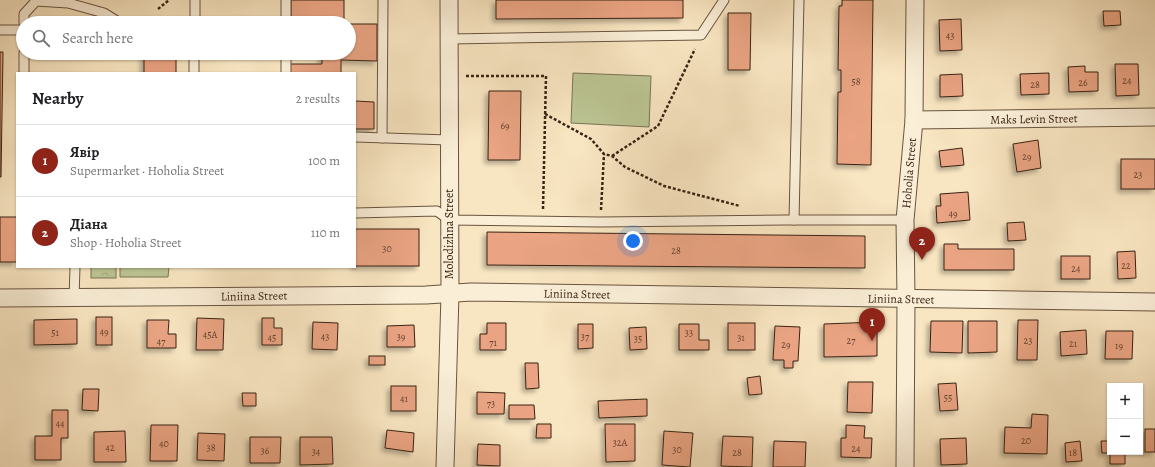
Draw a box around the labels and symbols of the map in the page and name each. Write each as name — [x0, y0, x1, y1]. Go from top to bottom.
house number: 43 — [946, 29, 954, 42]
house number: 24 — [1122, 74, 1132, 87]
house number: 58 — [851, 75, 861, 88]
house number: 26 — [1078, 76, 1088, 89]
house number: 28 — [1030, 78, 1040, 91]
street label: Maks Levin Street — [990, 110, 1078, 128]
house number: 69 — [500, 119, 510, 132]
street label: Hoholia Street — [898, 137, 920, 209]
house number: 29 — [1022, 150, 1032, 163]
house number: 23 — [1134, 168, 1142, 181]
street label: Molodizhna Street — [441, 189, 457, 279]
house number: 49 — [948, 207, 958, 220]
pin: 2 — [909, 227, 935, 260]
your location — [623, 231, 643, 251]
house number: 30 — [382, 242, 392, 255]
house number: 28 — [671, 244, 681, 257]
house number: 22 — [1121, 259, 1131, 272]
house number: 24 — [1071, 262, 1081, 275]
street label: Liniina Street — [543, 285, 611, 303]
street label: Liniina Street — [220, 287, 288, 305]
street label: Liniina Street — [867, 290, 935, 308]
pin: 1 — [859, 308, 885, 341]
house number: 49 — [99, 325, 109, 338]
house number: 51 — [51, 326, 59, 339]
house number: 33 — [685, 326, 693, 339]
house number: 45А — [203, 328, 217, 341]
house number: 43 — [321, 330, 329, 343]
house number: 39 — [397, 330, 406, 343]
house number: 37 — [581, 330, 590, 343]
house number: 45 — [268, 331, 276, 344]
house number: 31 — [737, 331, 745, 344]
house number: 35 — [634, 332, 642, 345]
house number: 27 — [847, 334, 856, 347]
house number: 23 — [1024, 334, 1032, 347]
house number: 47 — [157, 335, 166, 348]
house number: 71 — [489, 336, 497, 349]
house number: 21 — [1069, 337, 1078, 350]
house number: 29 — [781, 338, 791, 351]
house number: 19 — [1115, 339, 1123, 352]
house number: 55 — [944, 391, 952, 404]
house number: 41 — [400, 392, 409, 405]
house number: 73 — [487, 397, 495, 410]
house number: 44 — [55, 417, 65, 430]
house number: 20 — [1021, 434, 1031, 447]
house number: 32А — [613, 436, 628, 449]
house number: 40 — [159, 437, 169, 450]
house number: 42 — [105, 441, 115, 454]
house number: 38 — [206, 441, 216, 454]
house number: 24 — [851, 442, 861, 455]
house number: 30 — [672, 443, 682, 456]
house number: 36 — [261, 444, 270, 457]
house number: 34 — [312, 445, 321, 458]
house number: 28 — [732, 446, 742, 459]
house number: 18 — [1069, 446, 1077, 459]

